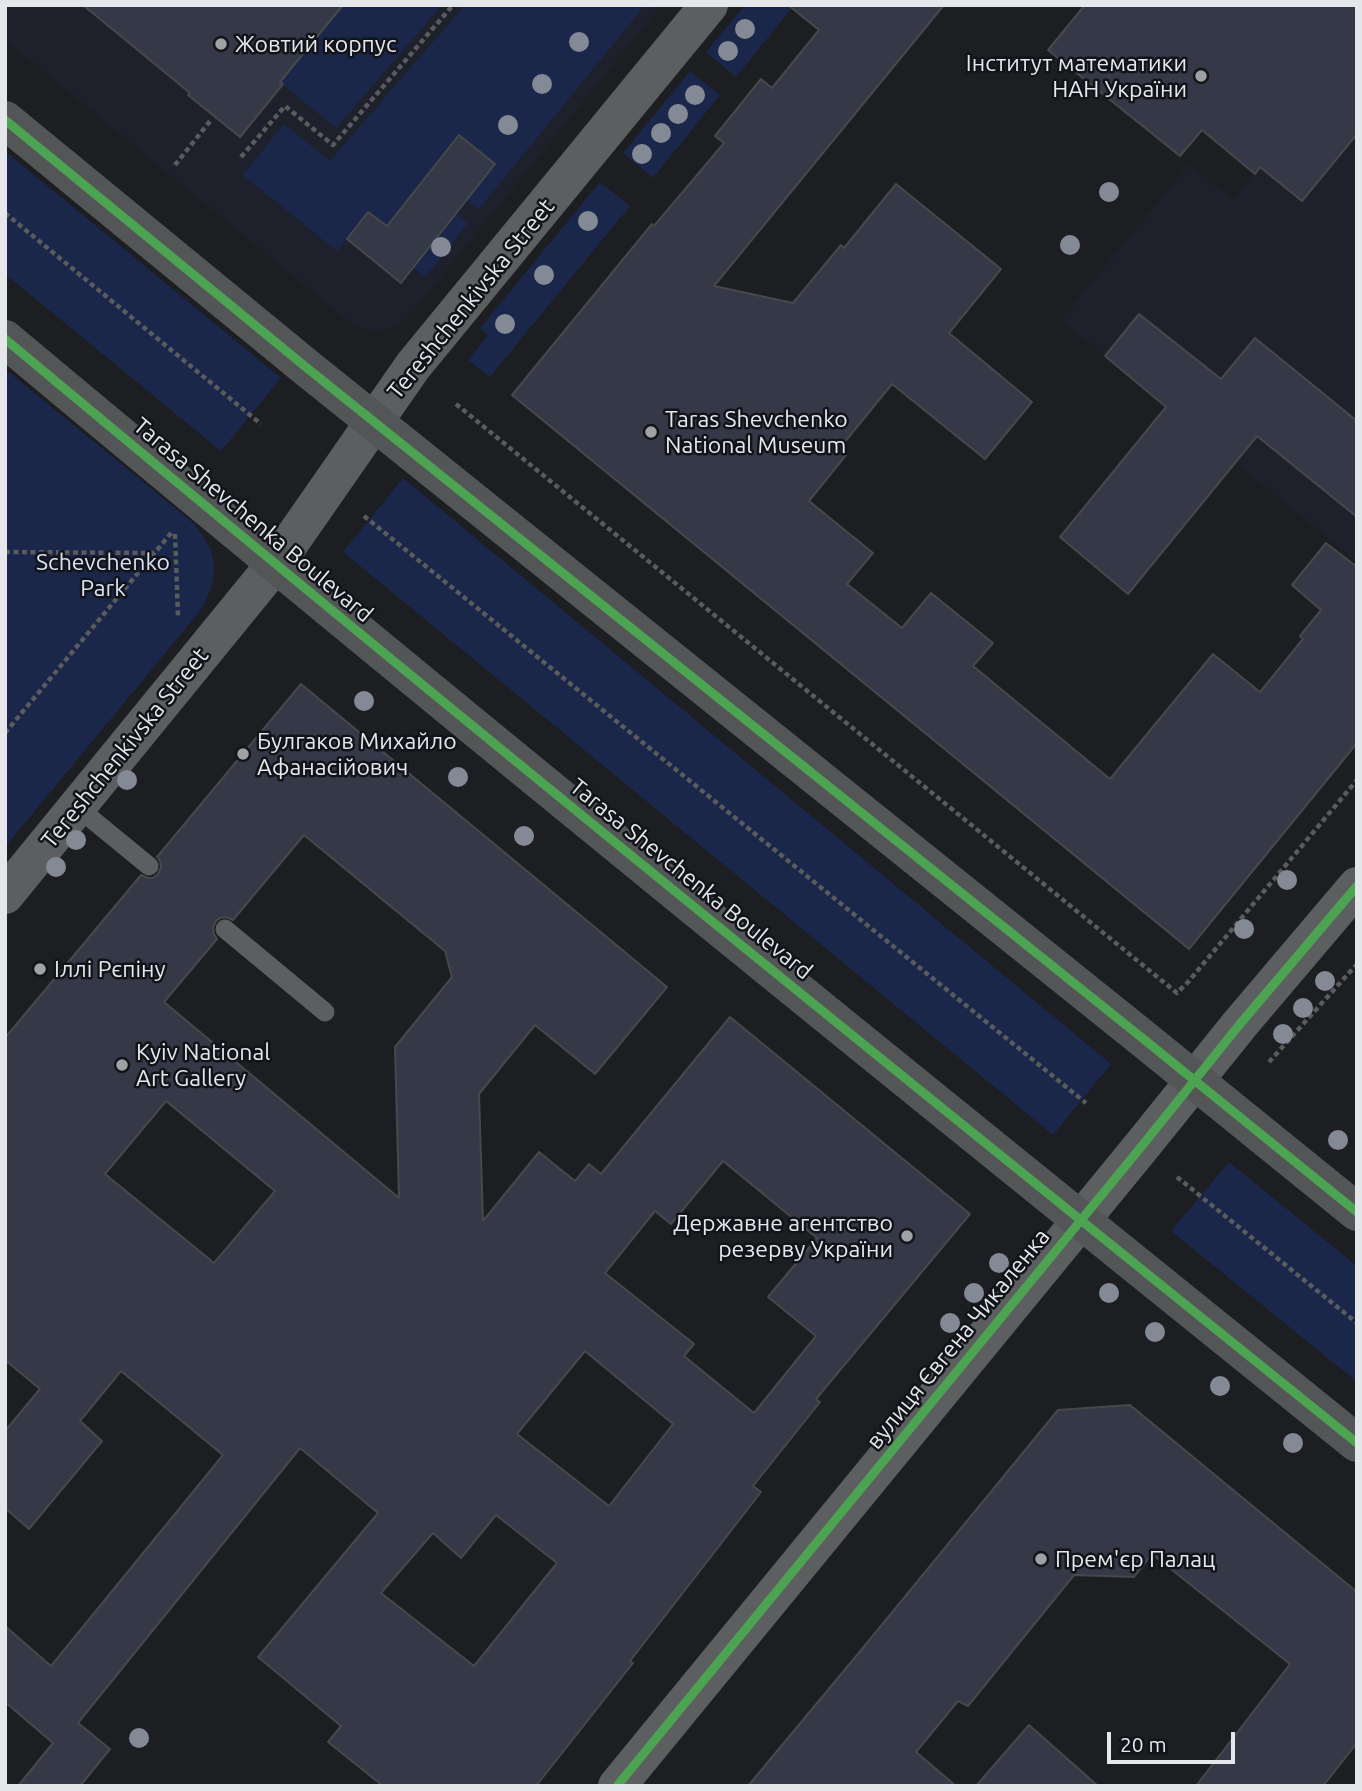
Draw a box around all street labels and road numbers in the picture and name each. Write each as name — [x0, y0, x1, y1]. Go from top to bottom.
street label: Tereshchenkivska Street — [382, 193, 560, 405]
street label: Tarasa Shevchenka Boulevard — [128, 412, 378, 628]
street label: Tereshchenkivska Street — [36, 642, 214, 854]
street label: Tarasa Shevchenka Boulevard — [564, 773, 818, 985]
street label: вулиця Євгена Чикаленка — [861, 1223, 1055, 1455]

